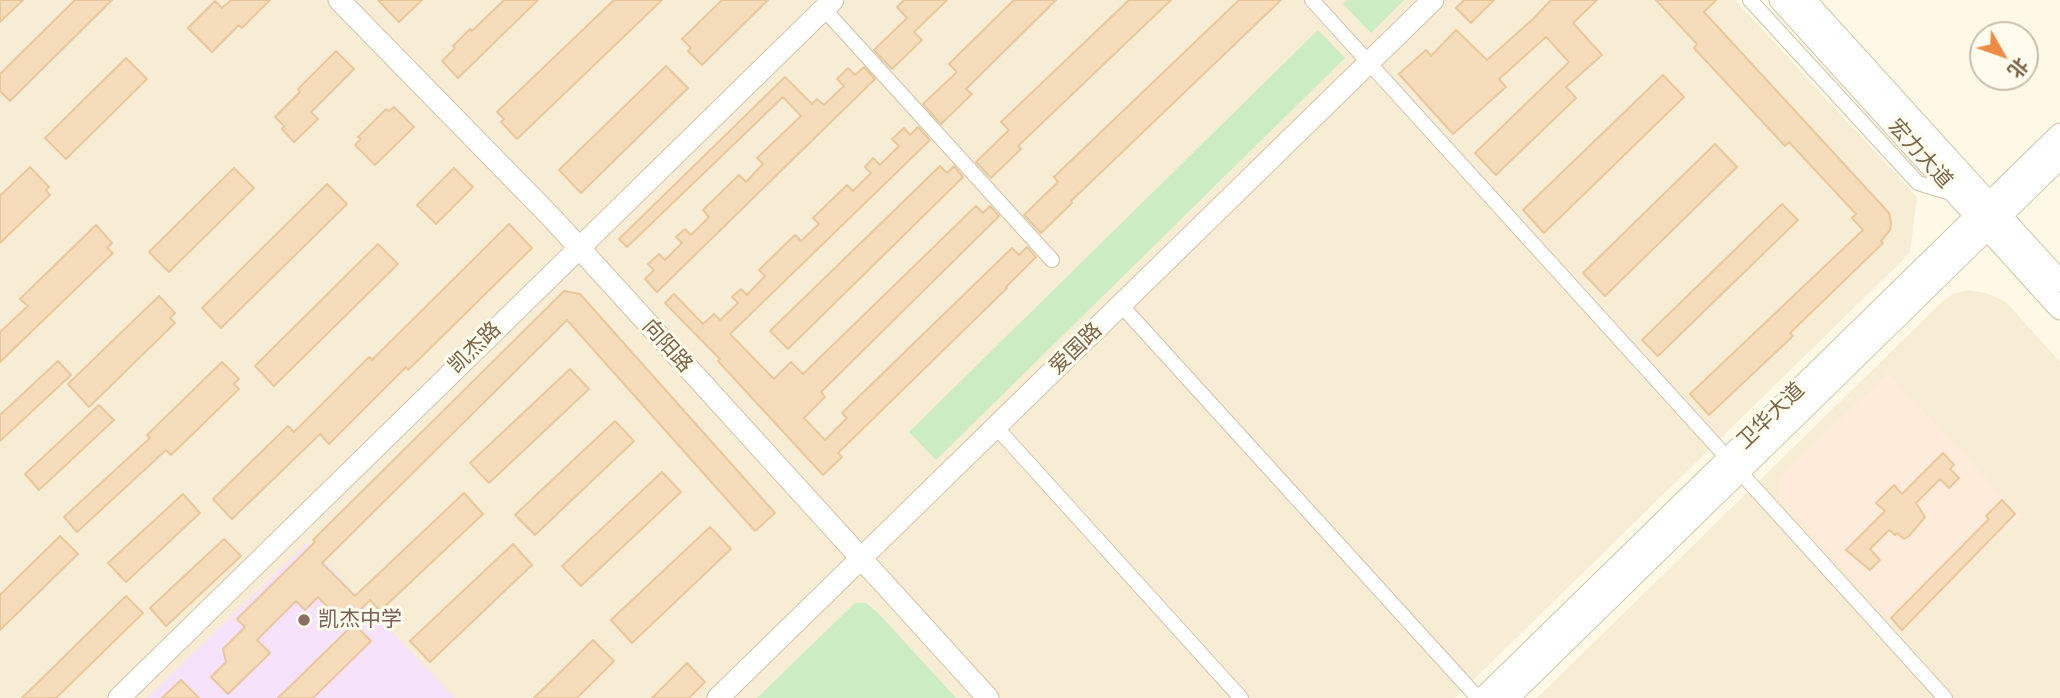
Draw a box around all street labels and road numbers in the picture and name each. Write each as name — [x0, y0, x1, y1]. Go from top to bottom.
street label: 宏力大道 — [1883, 114, 1957, 194]
street label: 向阳路 — [637, 314, 697, 378]
street label: 凯杰路 — [444, 317, 506, 379]
street label: 爱国路 — [1045, 318, 1107, 380]
street label: 卫华大道 — [1732, 378, 1810, 454]

